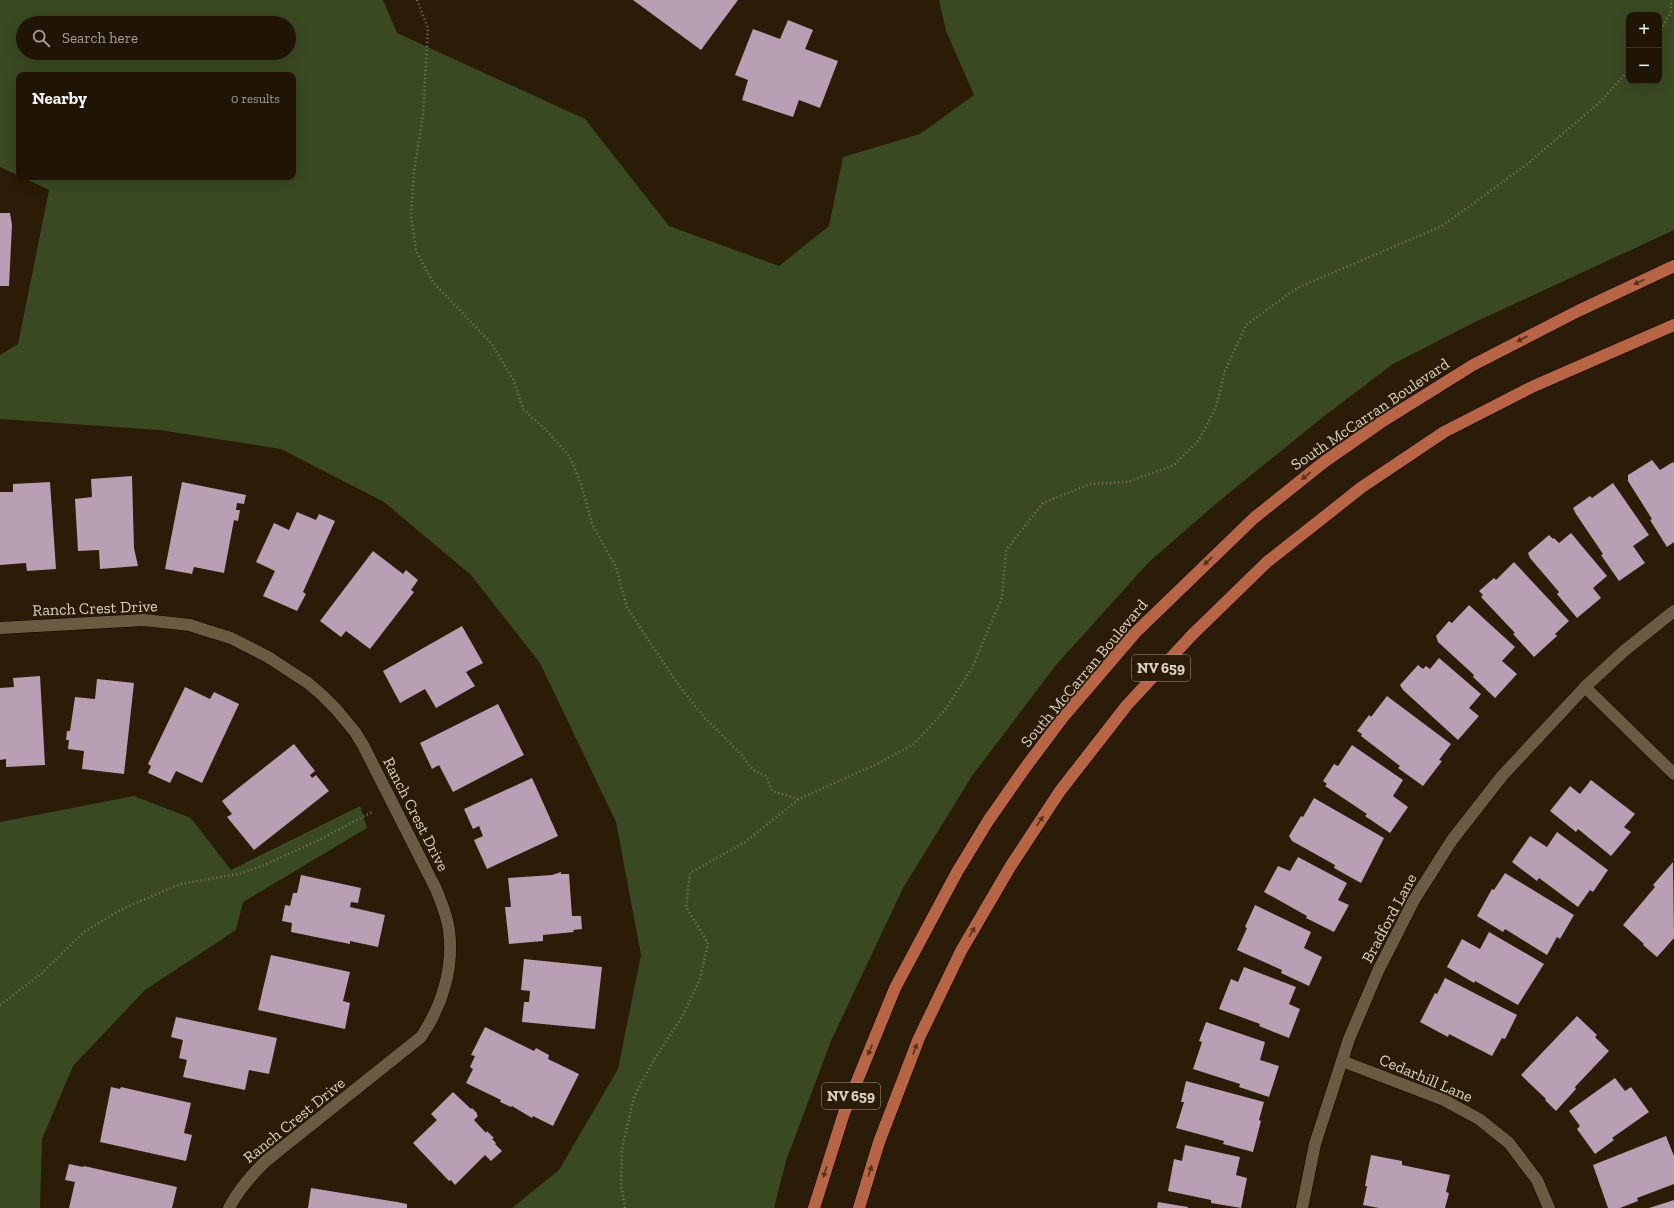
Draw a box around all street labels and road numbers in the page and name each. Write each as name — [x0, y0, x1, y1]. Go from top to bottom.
street label: South McCarran Boulevard — [1287, 354, 1453, 474]
street label: South McCarran Boulevard — [1017, 595, 1152, 751]
street label: Ranch Crest Drive — [32, 596, 158, 620]
road number: NV 659 — [1132, 655, 1190, 681]
street label: Ranch Crest Drive — [379, 754, 453, 874]
street label: Bradford Lane — [1358, 870, 1420, 966]
street label: Cedarhill Lane — [1376, 1050, 1476, 1106]
street label: Ranch Crest Drive — [239, 1073, 349, 1167]
road number: NV 659 — [822, 1083, 880, 1109]

